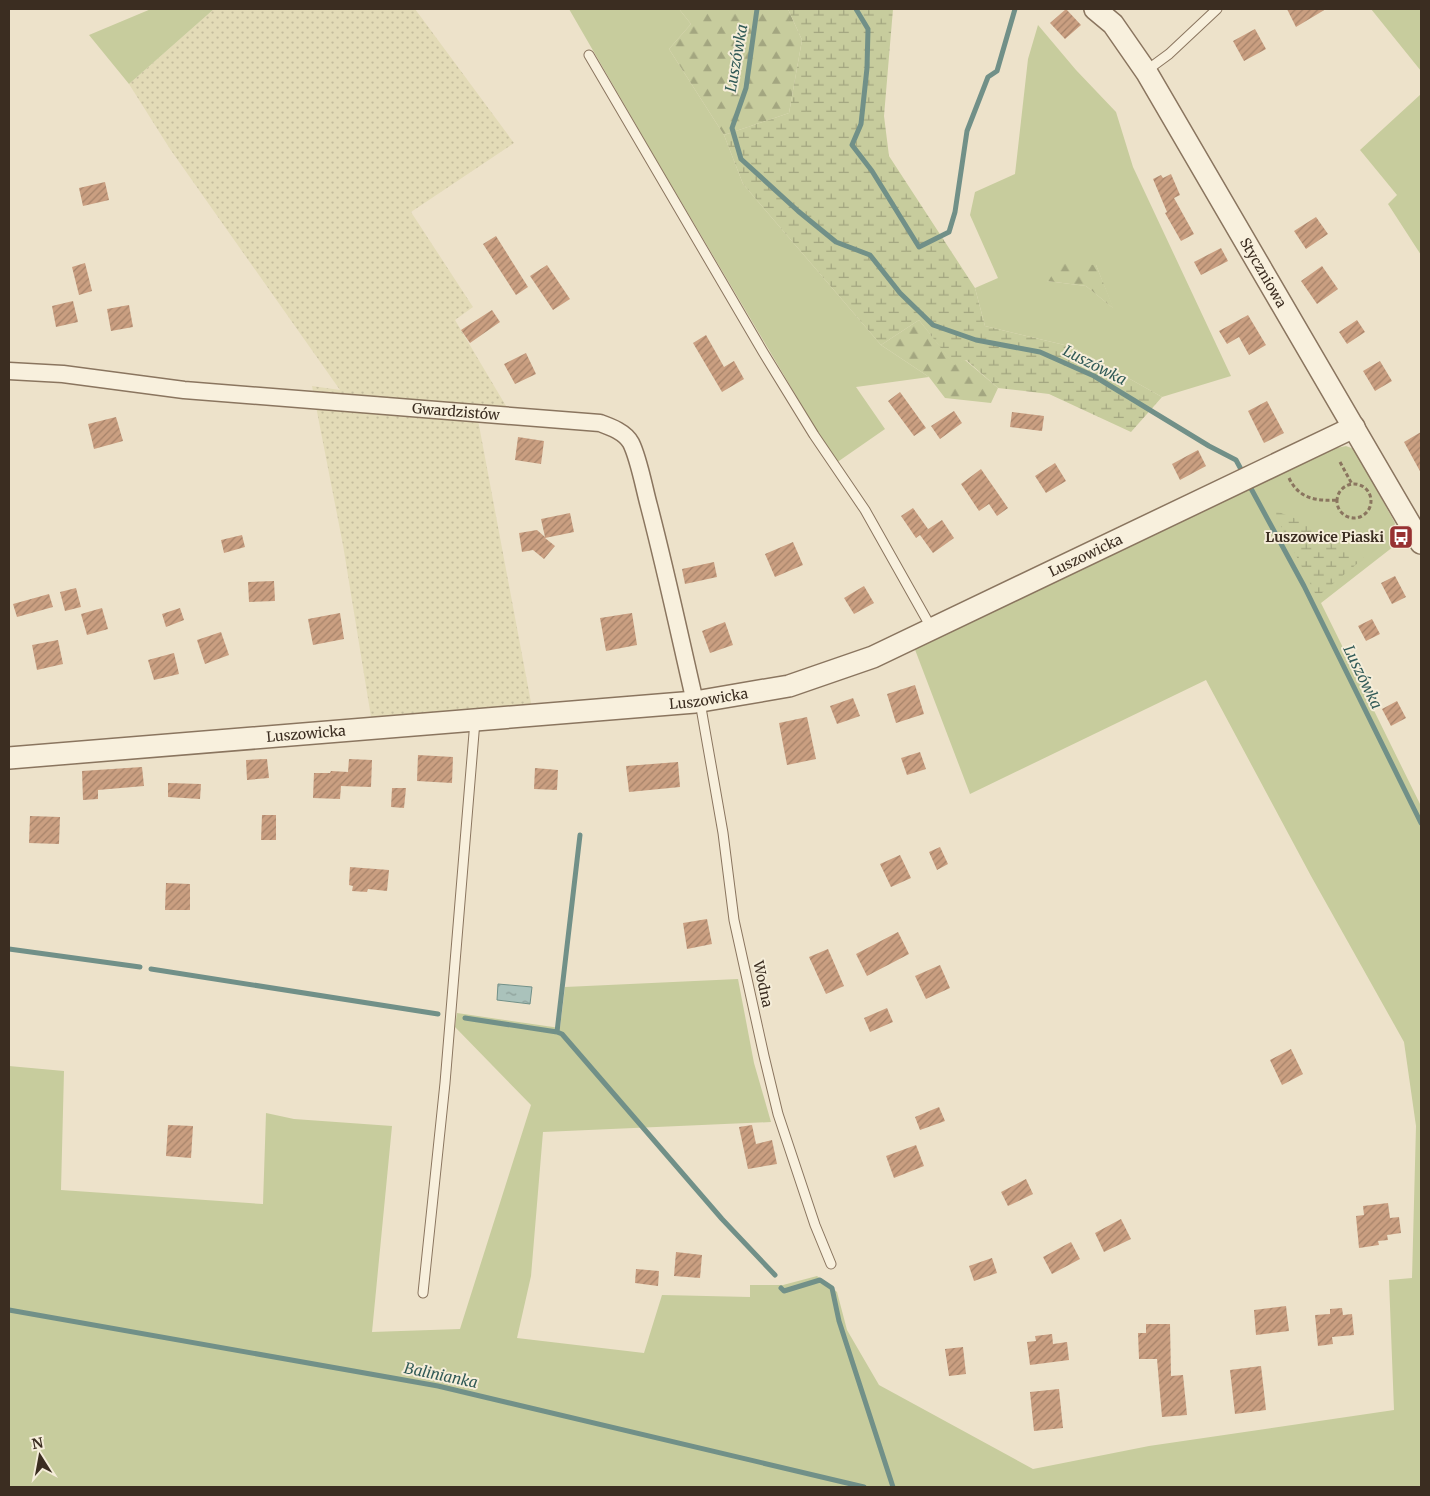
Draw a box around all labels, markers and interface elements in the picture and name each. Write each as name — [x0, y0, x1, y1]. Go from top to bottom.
water label: Luszówka — [721, 23, 751, 93]
street label: Styczniowa — [1236, 234, 1291, 311]
water label: Luszówka — [1060, 341, 1130, 389]
street label: Gwardzistów — [411, 399, 501, 424]
bus stop icon: Luszowice Piaski — [1388, 524, 1414, 550]
place label: Luszowice Piaski — [1265, 528, 1384, 546]
street label: Luszowicka — [1046, 530, 1126, 581]
water label: Luszówka — [1339, 642, 1387, 712]
street label: Luszowicka — [668, 684, 750, 713]
street label: Luszowicka — [266, 722, 347, 746]
street label: Wodna — [749, 958, 777, 1009]
water label: Balinianka — [403, 1358, 479, 1392]
north arrow — [15, 1431, 65, 1481]
text: N — [30, 1433, 45, 1453]

